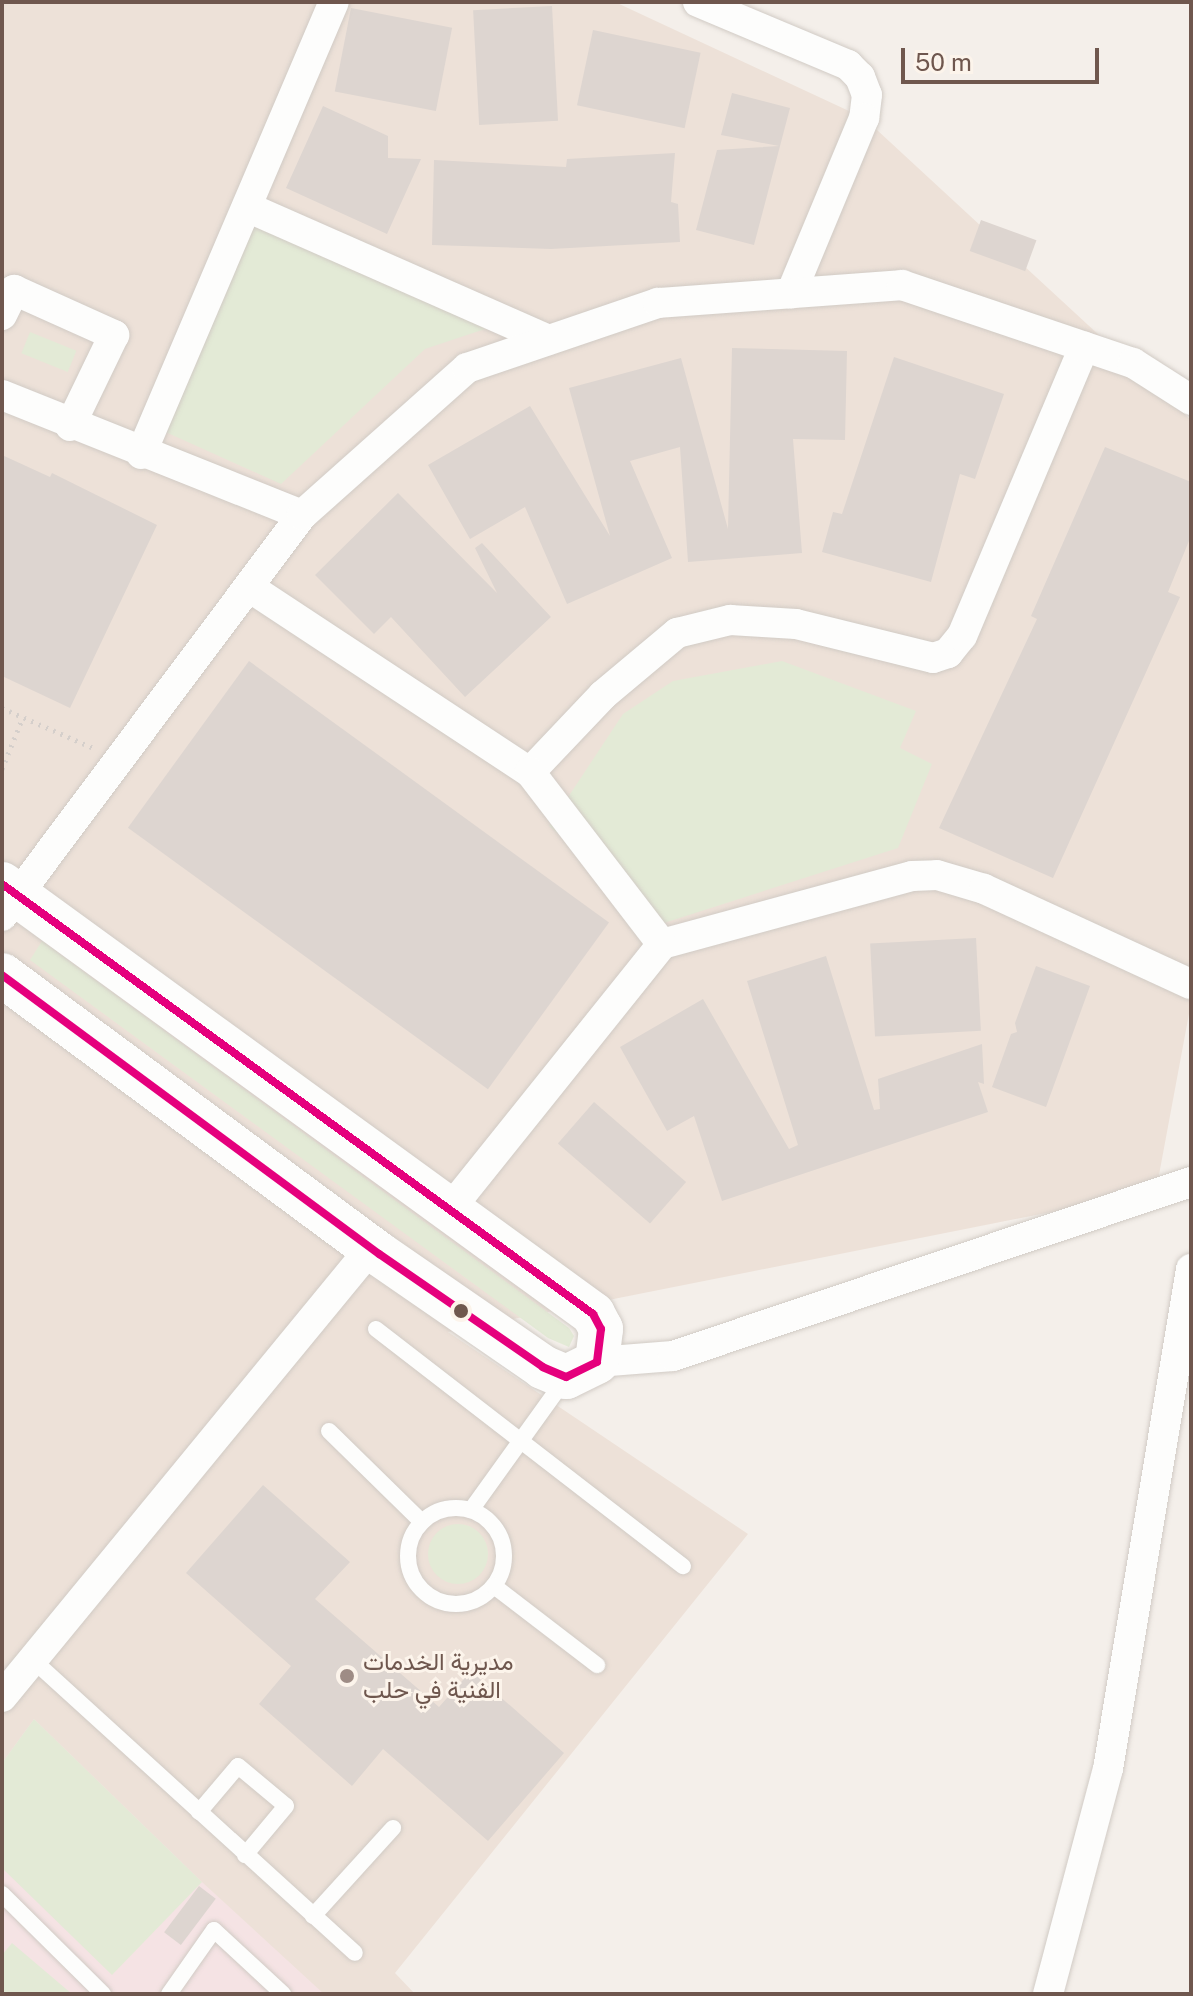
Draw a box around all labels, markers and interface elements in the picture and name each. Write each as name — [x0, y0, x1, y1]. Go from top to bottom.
scale bar — [905, 32, 1103, 82]
text: 50 m — [915, 48, 972, 76]
unlabelled marker — [453, 1303, 469, 1319]
place label: مديرية الخدمات الفنية في حلب — [363, 1648, 514, 1704]
marker: مديرية الخدمات الفنية في حلب — [338, 1667, 356, 1685]

